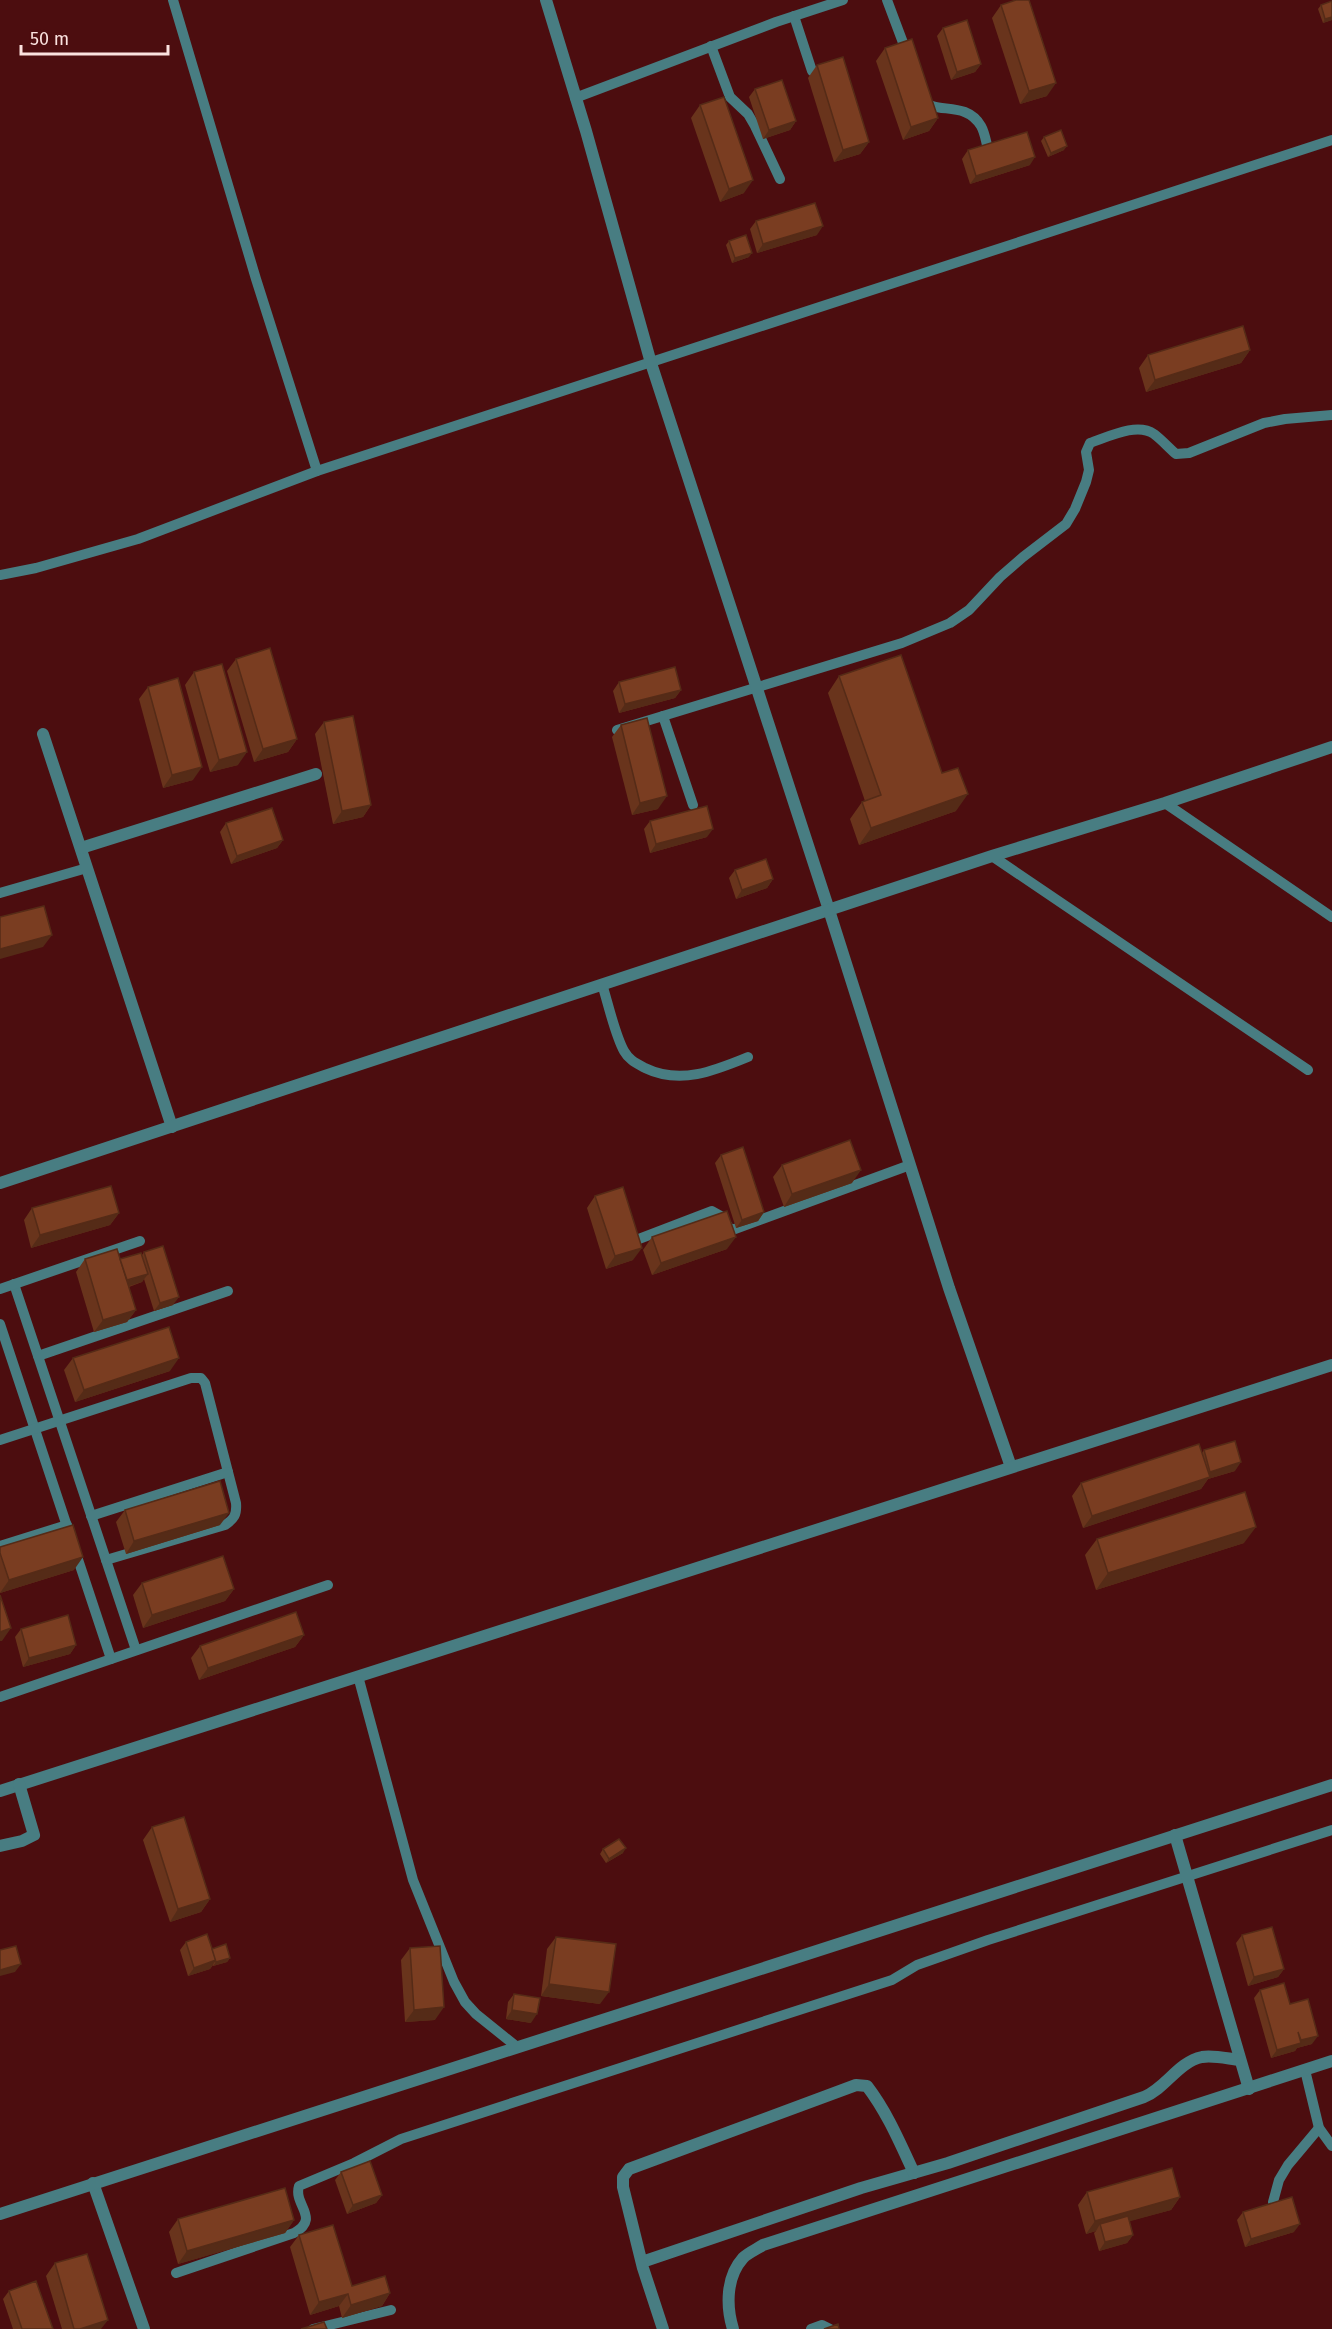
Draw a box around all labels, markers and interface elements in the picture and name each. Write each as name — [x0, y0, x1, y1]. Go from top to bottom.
scale bar — [21, 18, 168, 56]
text: 50 m — [30, 28, 69, 50]

